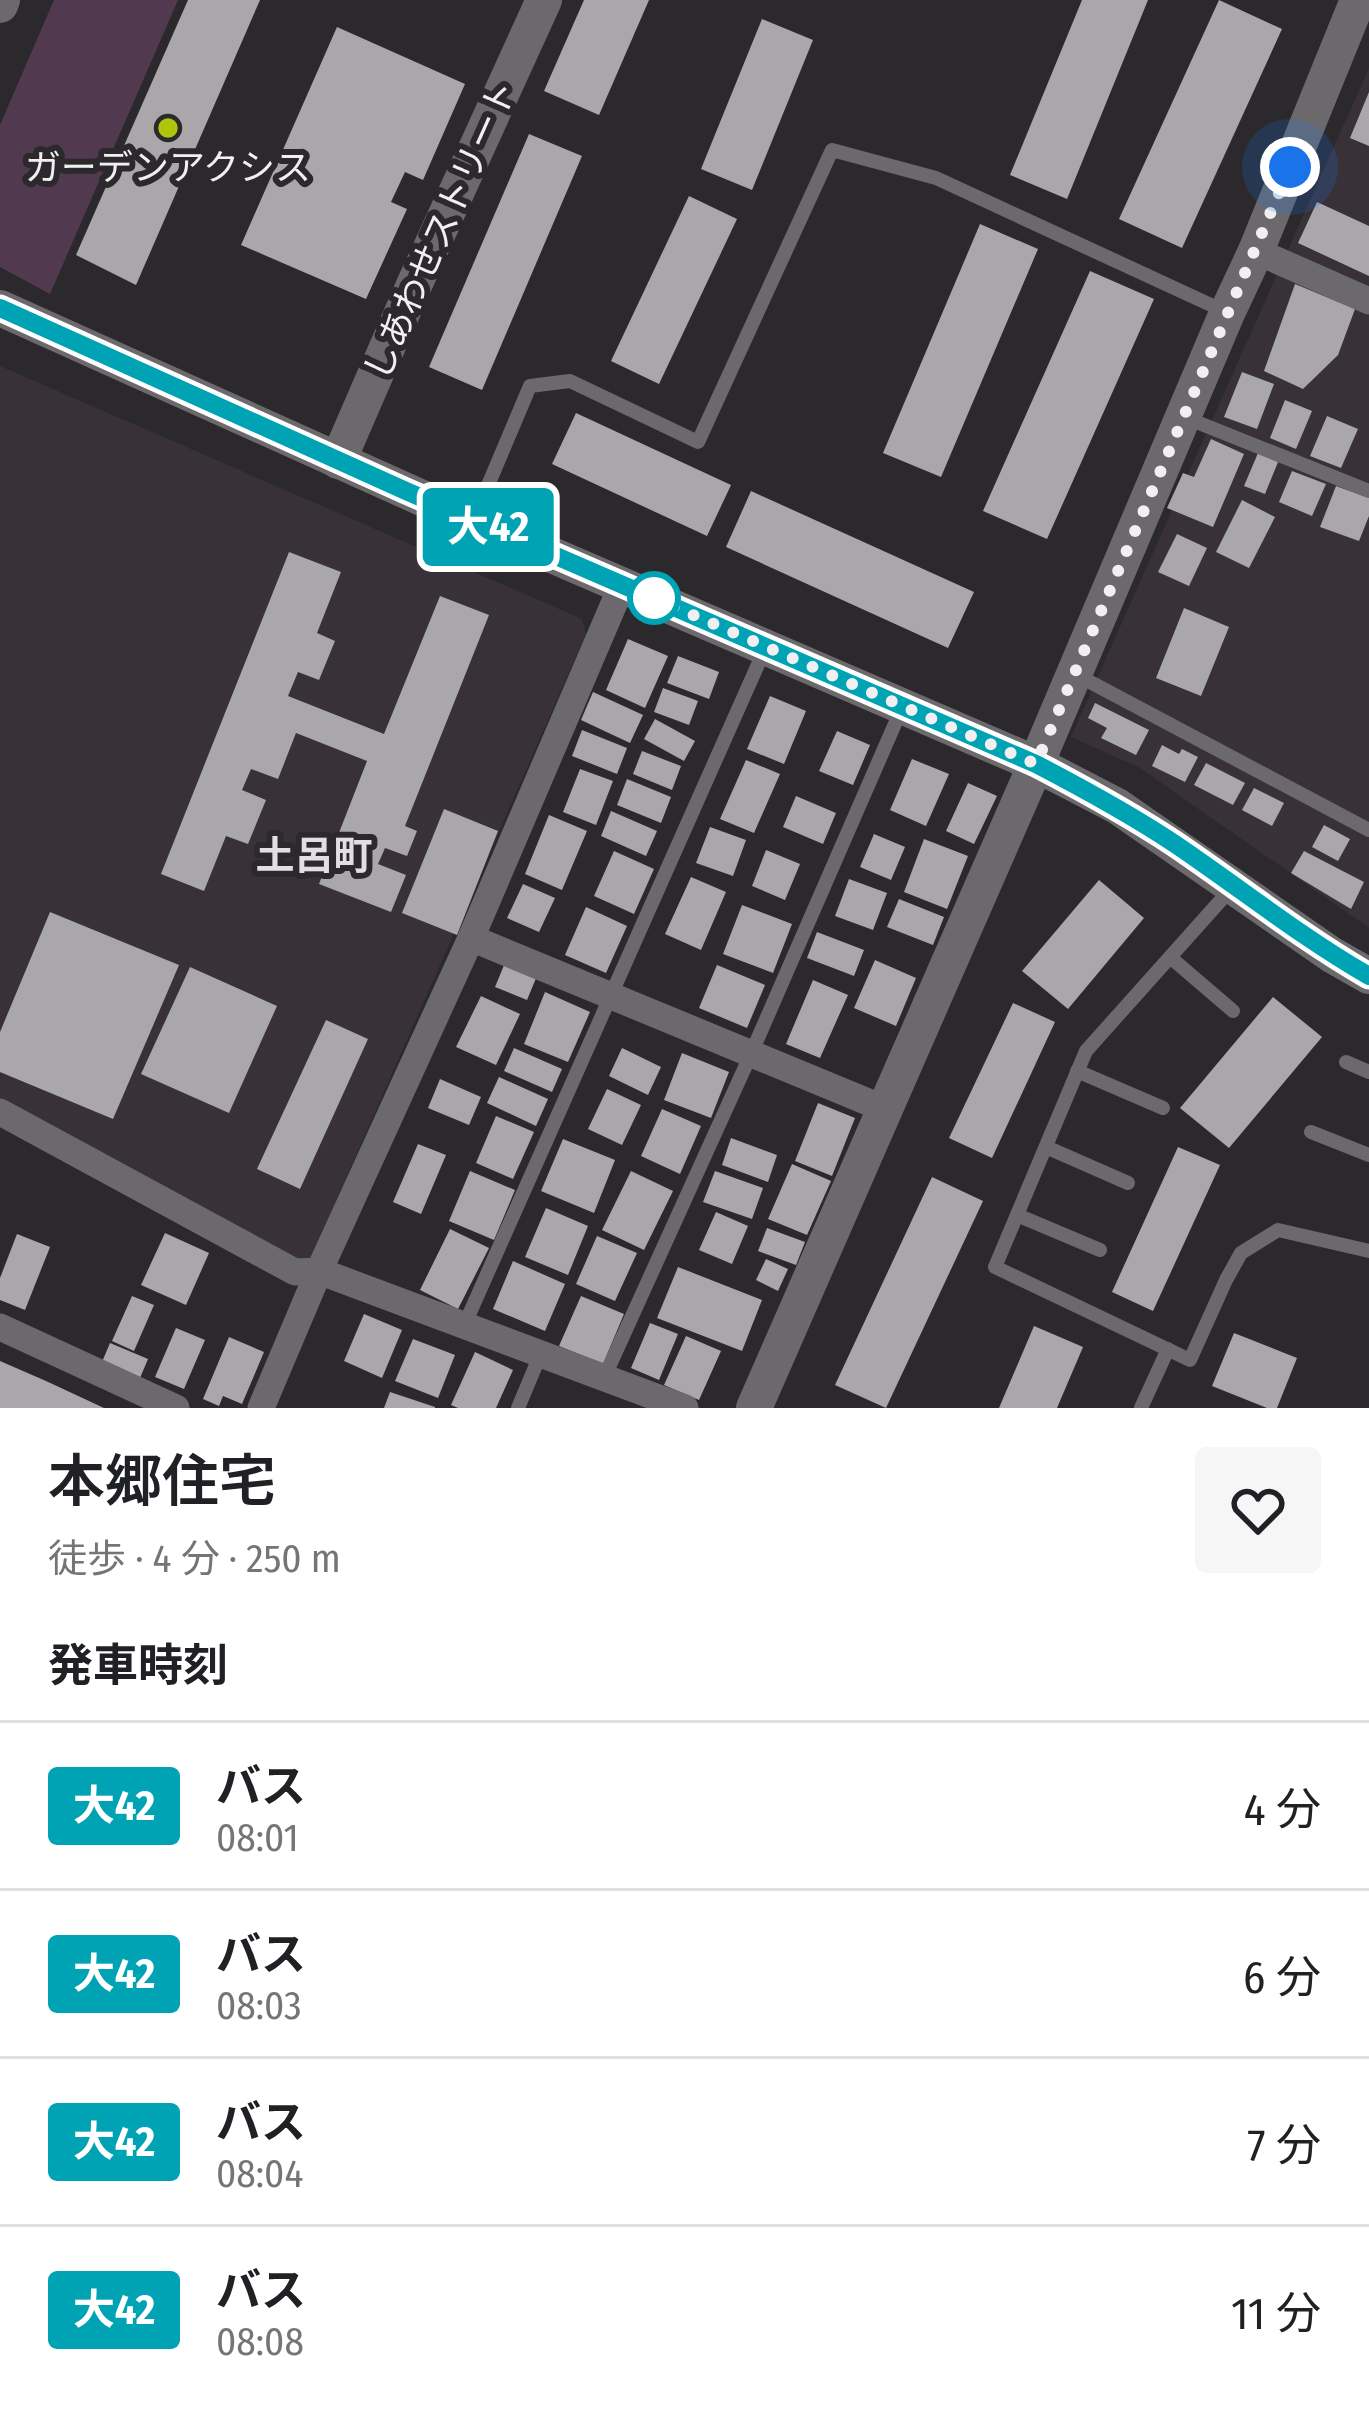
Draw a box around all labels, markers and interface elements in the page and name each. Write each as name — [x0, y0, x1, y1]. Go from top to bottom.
street label: しあわせストリート — [355, 73, 527, 387]
marker: ガーデンアクシス — [155, 115, 181, 141]
your location — [1260, 137, 1320, 197]
place label: ガーデンアクシス — [25, 146, 311, 190]
line badge: 大42 — [419, 488, 557, 566]
text: 大42 — [447, 502, 529, 552]
unlabelled marker — [629, 573, 679, 623]
district label: 土呂町 — [255, 833, 373, 879]
button: heart — [1195, 1447, 1321, 1573]
text: 本郷住宅 — [48, 1448, 276, 1516]
text: 徒歩 · 4 分 · 250 m — [48, 1536, 341, 1582]
text: 発車時刻 — [48, 1639, 228, 1693]
text: バス — [216, 1760, 306, 1814]
text: 大42 — [73, 1781, 155, 1831]
text: 4 分 — [1244, 1783, 1321, 1837]
text: 08:01 — [216, 1815, 299, 1861]
text: バス — [216, 1928, 306, 1982]
text: 大42 — [73, 1949, 155, 1999]
text: 6 分 — [1243, 1951, 1321, 2005]
text: 08:03 — [216, 1983, 302, 2029]
text: バス — [216, 2096, 306, 2150]
text: 大42 — [73, 2117, 155, 2167]
text: 7 分 — [1247, 2119, 1321, 2173]
text: 08:04 — [216, 2151, 303, 2197]
text: バス — [216, 2264, 306, 2318]
text: 大42 — [73, 2285, 155, 2335]
text: 11 分 — [1231, 2287, 1321, 2341]
text: 08:08 — [216, 2319, 304, 2365]

